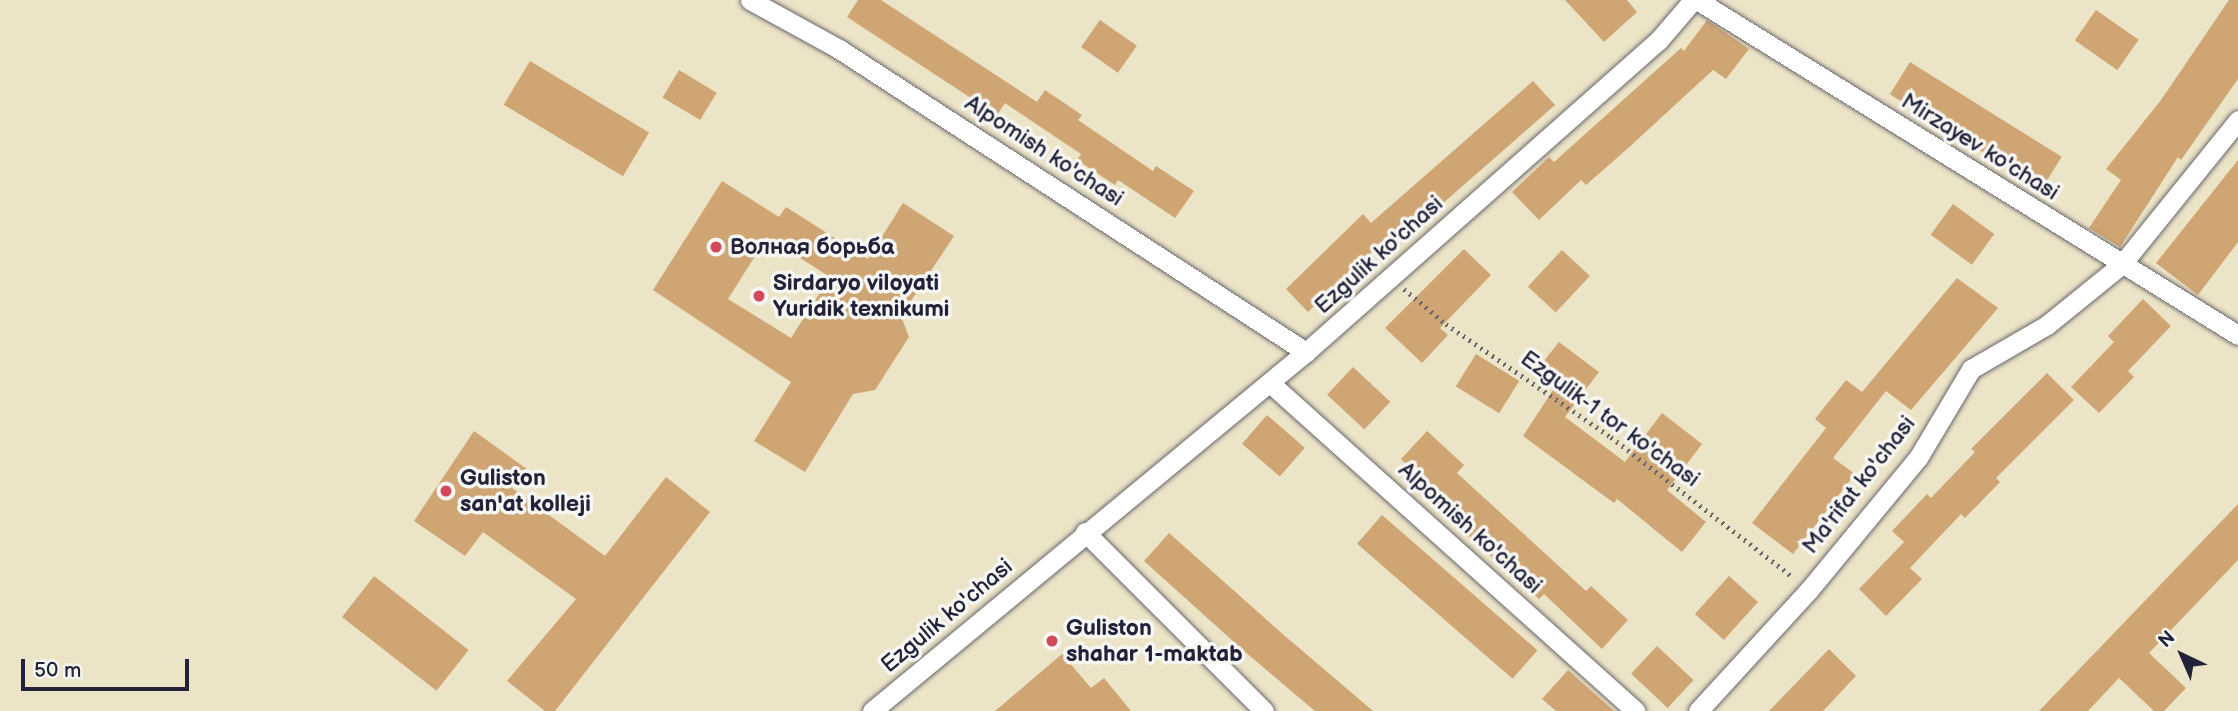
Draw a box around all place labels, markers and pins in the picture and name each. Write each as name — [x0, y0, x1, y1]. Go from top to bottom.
place label: Волная борьба — [730, 233, 894, 261]
marker: Волная борьба — [708, 239, 724, 255]
place label: Sirdaryo viloyati Yuridik texnikumi — [773, 269, 949, 323]
marker: Sirdaryo viloyati Yuridik texnikumi — [751, 288, 767, 304]
place label: Guliston san'at kolleji — [460, 464, 591, 518]
marker: Guliston san'at kolleji — [438, 483, 454, 499]
place label: Guliston shahar 1-maktab — [1066, 614, 1243, 668]
marker: Guliston shahar 1-maktab — [1044, 633, 1060, 649]

